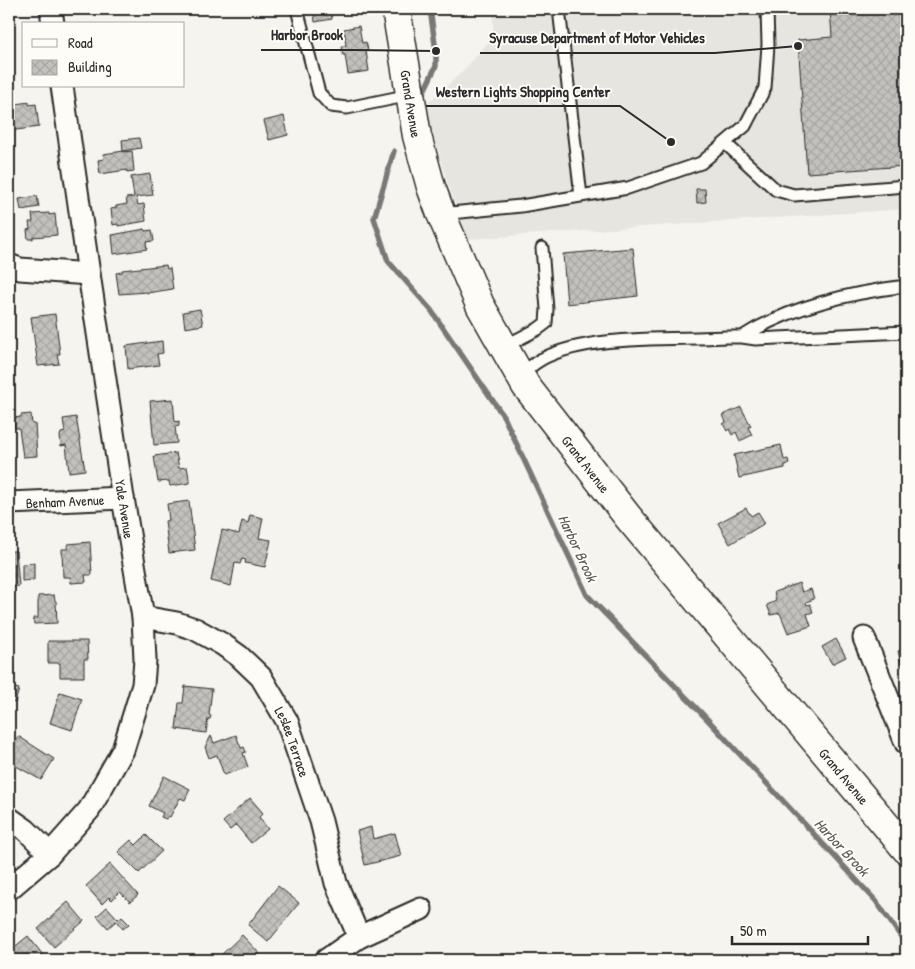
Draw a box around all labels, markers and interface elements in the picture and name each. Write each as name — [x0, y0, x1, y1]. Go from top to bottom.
callout: Harbor Brook — [261, 20, 353, 50]
legend — [22, 22, 185, 88]
callout: Syracuse Department of Motor Vehicles — [480, 23, 715, 53]
text: Harbor Brook — [271, 24, 344, 45]
text: Syracuse Department of Motor Vehicles — [489, 27, 705, 49]
text: Road — [68, 32, 93, 53]
text: Building — [68, 56, 112, 77]
street label: Grand Avenue — [397, 69, 427, 139]
callout: Western Lights Shopping Center — [426, 76, 620, 106]
text: Western Lights Shopping Center — [436, 81, 611, 103]
street label: Grand Avenue — [558, 431, 615, 497]
street label: Yale Avenue — [111, 478, 139, 540]
street label: Benham Avenue — [25, 489, 105, 512]
water label: Harbor Brook — [553, 511, 603, 587]
street label: Leslee Terrace — [271, 703, 315, 780]
street label: Grand Avenue — [815, 743, 874, 808]
water label: Harbor Brook — [810, 814, 875, 882]
scale bar — [732, 914, 869, 946]
text: 50 m — [740, 920, 767, 941]

